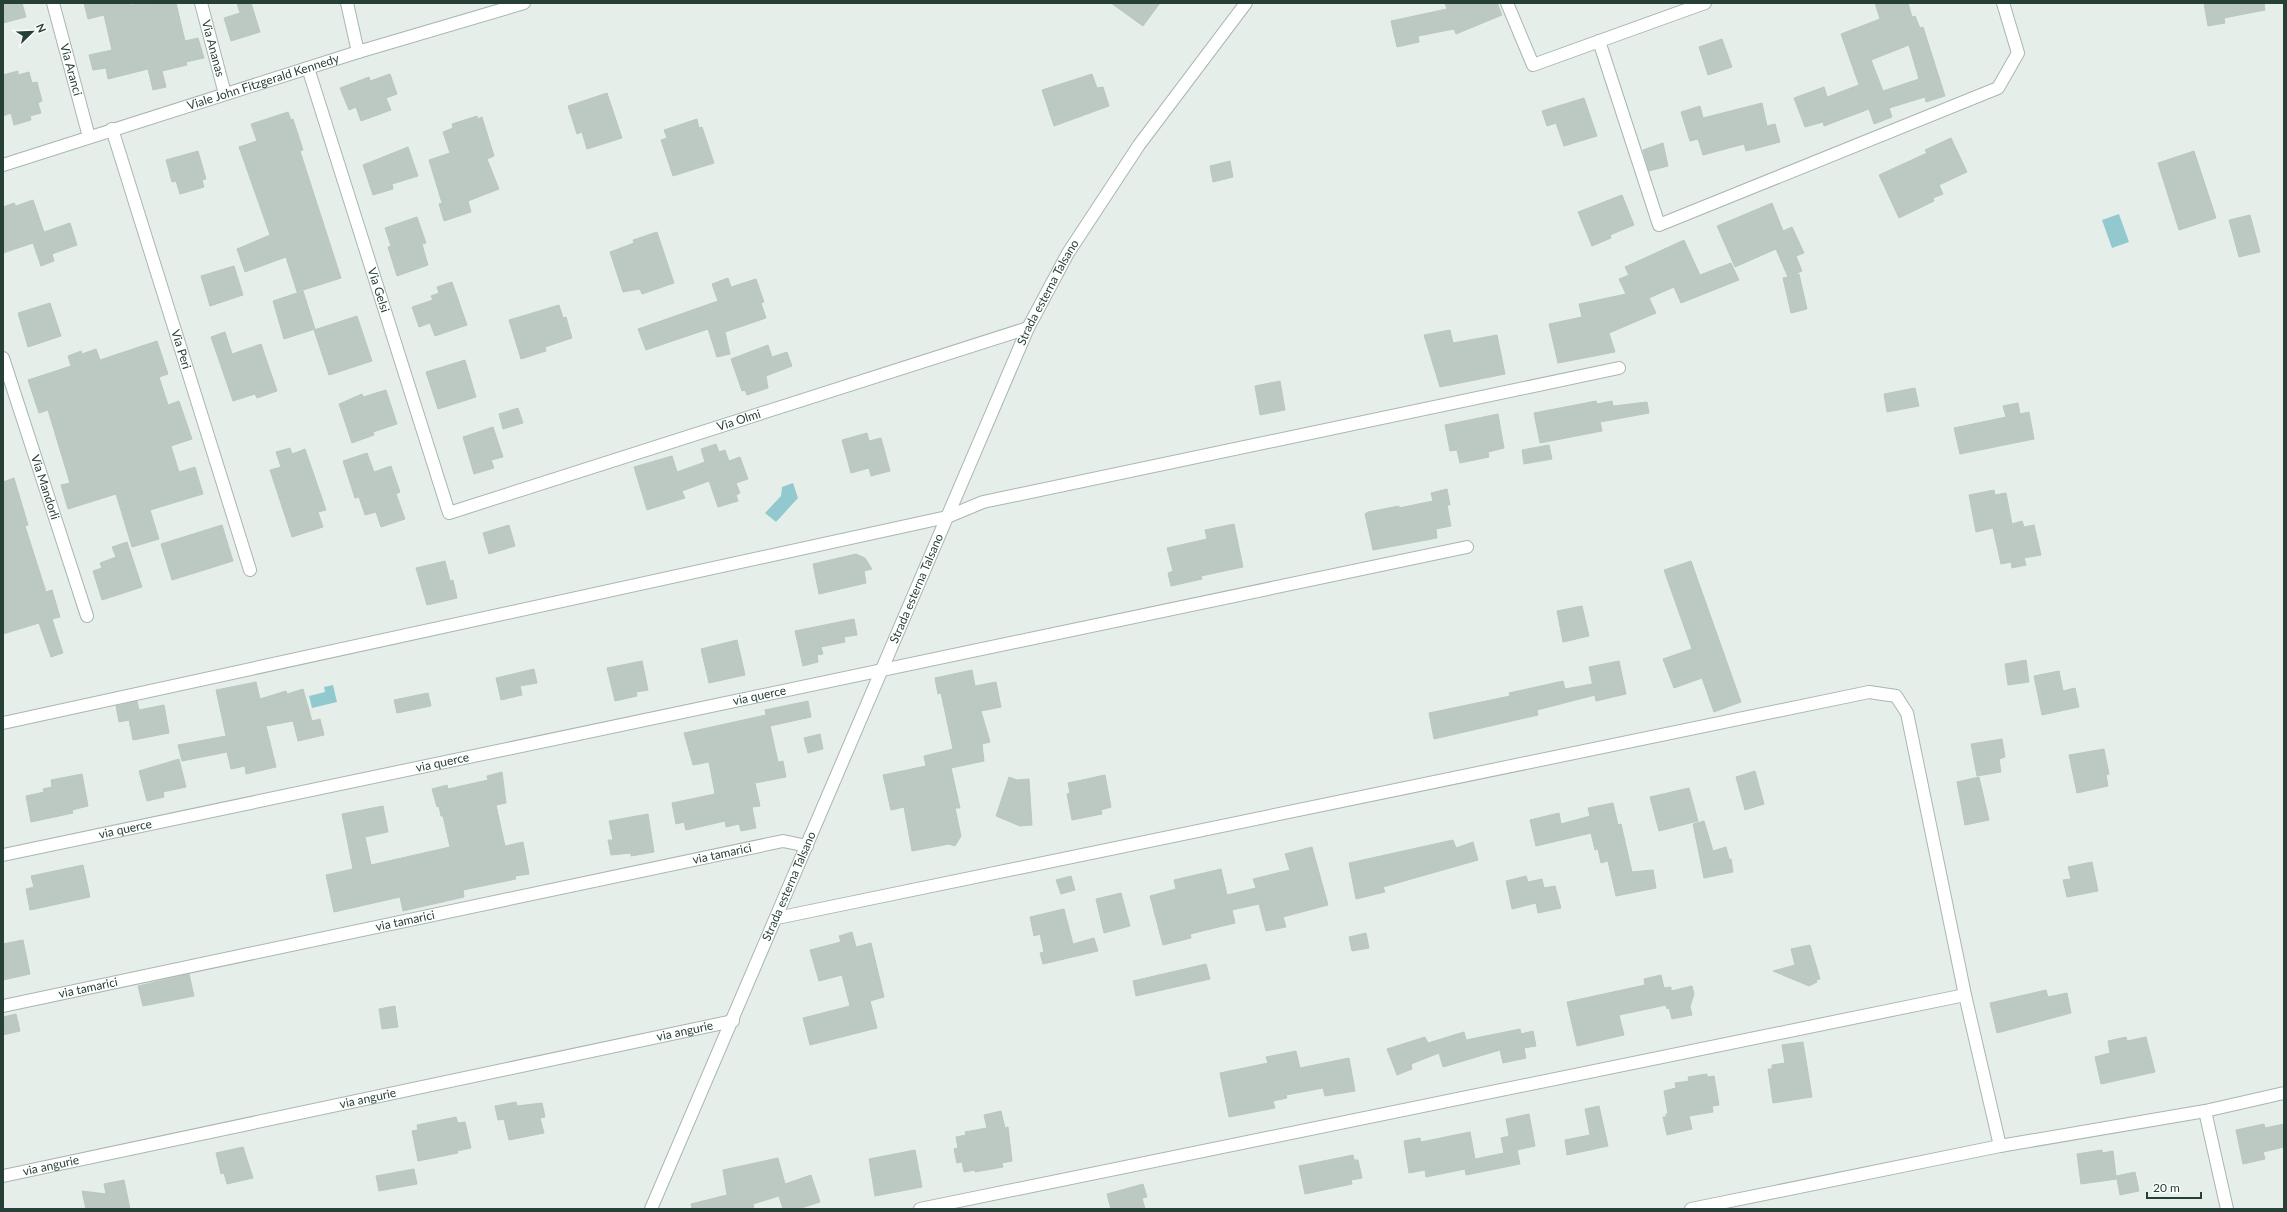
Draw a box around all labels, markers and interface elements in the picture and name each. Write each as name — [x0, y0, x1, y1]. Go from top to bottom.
north arrow — [12, 12, 52, 52]
street label: Via Ananas — [199, 18, 228, 78]
text: N — [34, 21, 49, 34]
street label: Via Aranci — [57, 42, 86, 97]
street label: Viale John Fitzgerald Kennedy — [185, 50, 342, 113]
street label: Strada esterna Talsano — [1014, 236, 1082, 347]
street label: Via Gelsi — [365, 266, 393, 314]
street label: Via Peri — [168, 328, 195, 371]
street label: Via Olmi — [715, 406, 763, 434]
street label: Via Mandorli — [28, 453, 63, 522]
street label: Strada esterna Talsano — [886, 531, 946, 645]
street label: via querce — [731, 682, 787, 708]
street label: via querce — [414, 749, 470, 775]
street label: via querce — [97, 816, 153, 842]
street label: Strada esterna Talsano — [759, 829, 819, 943]
street label: via tamarici — [691, 840, 753, 867]
street label: via tamarici — [374, 907, 436, 934]
street label: via tamarici — [57, 974, 119, 1001]
street label: via angurie — [655, 1017, 714, 1044]
street label: via angurie — [338, 1085, 397, 1111]
street label: via angurie — [21, 1152, 80, 1179]
scale bar — [2147, 1174, 2201, 1200]
text: 20 m — [2153, 1180, 2180, 1195]

